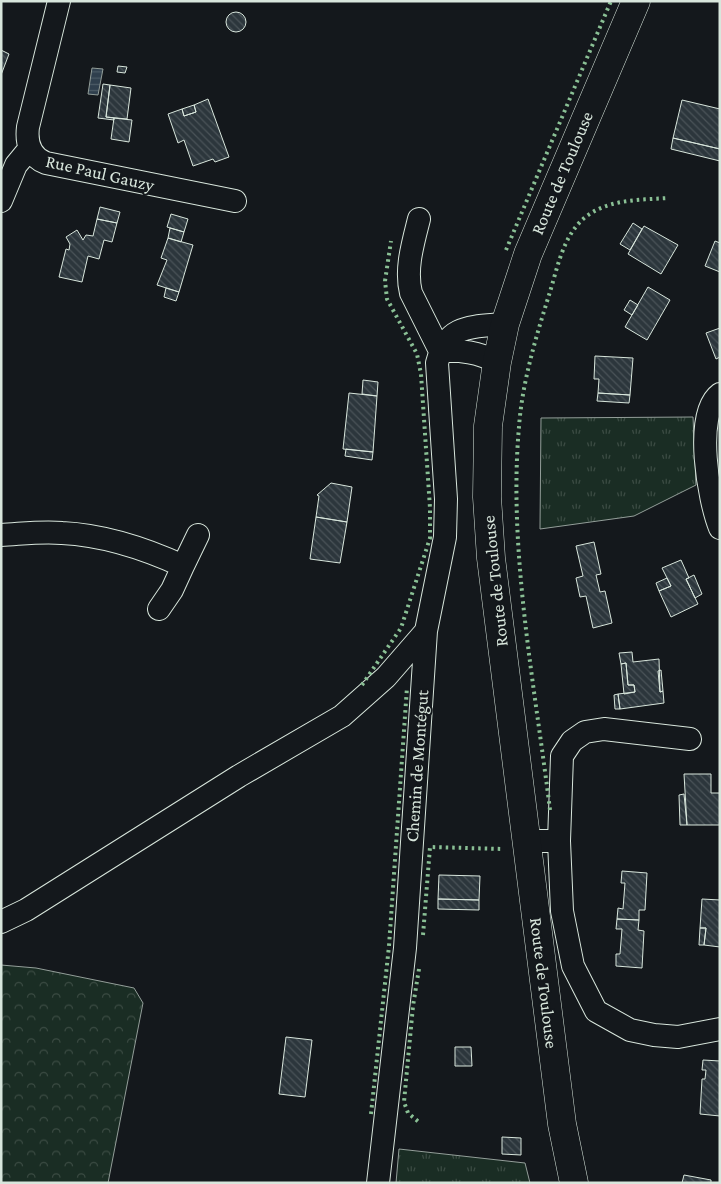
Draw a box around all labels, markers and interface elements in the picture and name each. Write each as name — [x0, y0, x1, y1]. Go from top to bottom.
street label: Route de Toulouse — [527, 108, 597, 238]
street label: Rue Paul Gauzy — [44, 151, 157, 195]
street label: Route de Toulouse — [478, 514, 512, 648]
street label: Chemin de Montégut — [402, 688, 432, 843]
street label: Route de Toulouse — [526, 916, 562, 1050]

